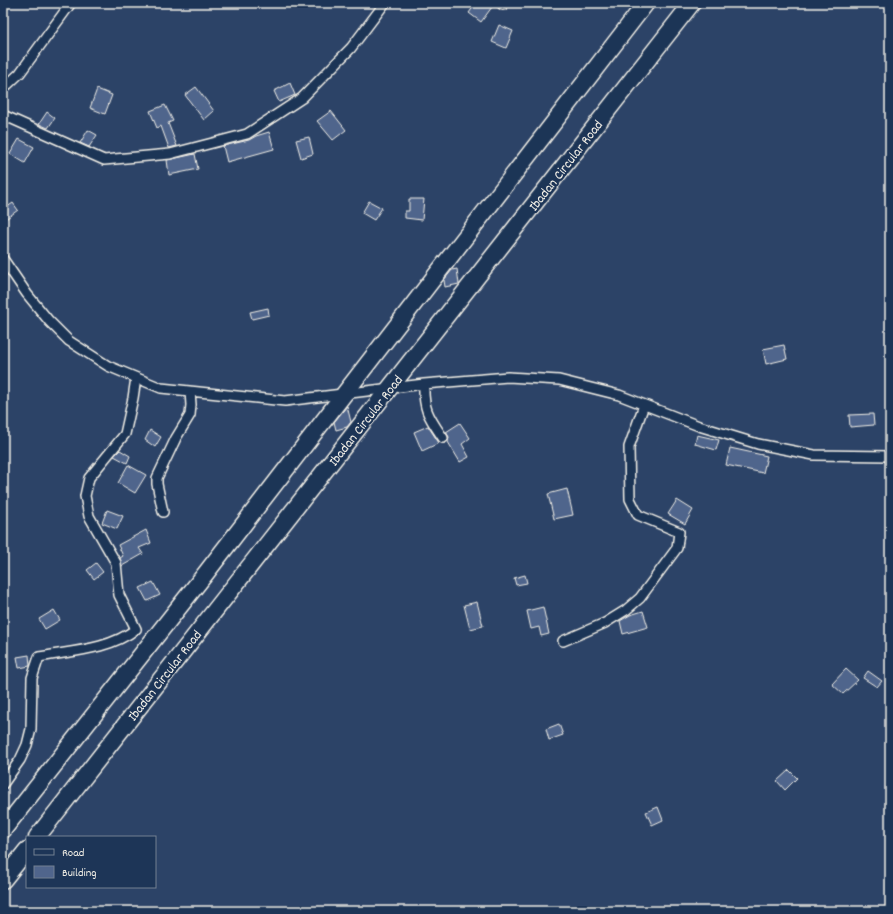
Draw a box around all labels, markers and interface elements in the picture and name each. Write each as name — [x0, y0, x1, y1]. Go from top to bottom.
street label: Ibadan Circular Road — [525, 117, 609, 216]
street label: Ibadan Circular Road — [325, 372, 409, 471]
street label: Ibadan Circular Road — [124, 627, 208, 726]
legend — [26, 836, 156, 888]
text: Road — [62, 845, 84, 862]
text: Building — [62, 865, 97, 882]

